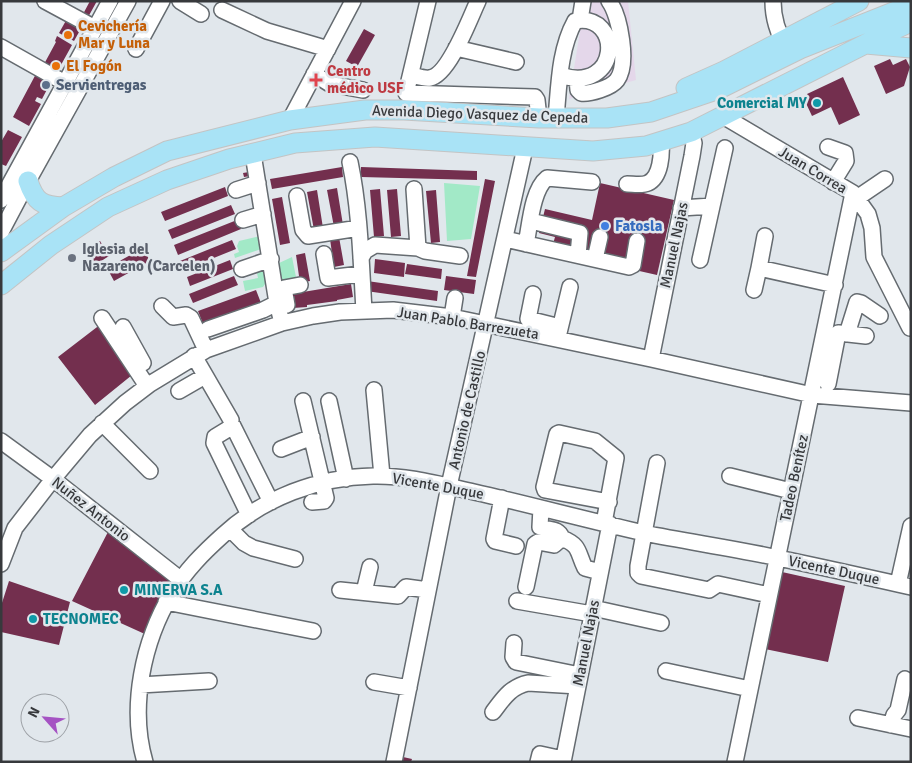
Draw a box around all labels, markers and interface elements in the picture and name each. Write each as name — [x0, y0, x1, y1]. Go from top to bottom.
place label: Cevichería Mar y Luna — [78, 17, 150, 52]
marker: Cevichería Mar y Luna — [62, 29, 74, 41]
place label: El Fogón — [66, 57, 122, 75]
marker: El Fogón — [50, 60, 62, 72]
place label: Centro médico USF — [327, 62, 404, 97]
marker: Centro médico USF — [309, 73, 323, 87]
place label: Servientregas — [56, 76, 147, 94]
marker: Servientregas — [40, 79, 52, 91]
place label: Comercial MY — [717, 94, 808, 112]
marker: Comercial MY — [811, 97, 823, 109]
street label: Avenida Diego Vasquez de Cepeda — [371, 101, 589, 127]
street label: Juan Correa — [776, 143, 850, 197]
street label: Manuel Najas — [656, 200, 692, 290]
place label: Fatosla — [615, 217, 663, 235]
marker: Fatosla — [599, 220, 611, 232]
place label: Iglesia del Nazareno (Carcelen) — [82, 240, 216, 275]
marker: Iglesia del Nazareno (Carcelen) — [66, 252, 78, 264]
street label: Juan Pablo Barrezueta — [396, 303, 540, 343]
street label: Antonio de Castillo — [445, 349, 489, 471]
street label: Tadeo Benítez — [776, 433, 812, 523]
street label: Vicente Duque — [391, 469, 485, 503]
street label: Nuñez Antonio — [48, 473, 134, 545]
street label: Vicente Duque — [787, 552, 881, 588]
place label: MINERVA S.A — [134, 581, 223, 599]
marker: MINERVA S.A — [118, 584, 130, 596]
street label: Manuel Najas — [569, 598, 603, 688]
place label: TECNOMEC — [43, 610, 119, 628]
marker: TECNOMEC — [27, 613, 39, 625]
north arrow — [20, 693, 70, 743]
text: N — [24, 704, 44, 721]

